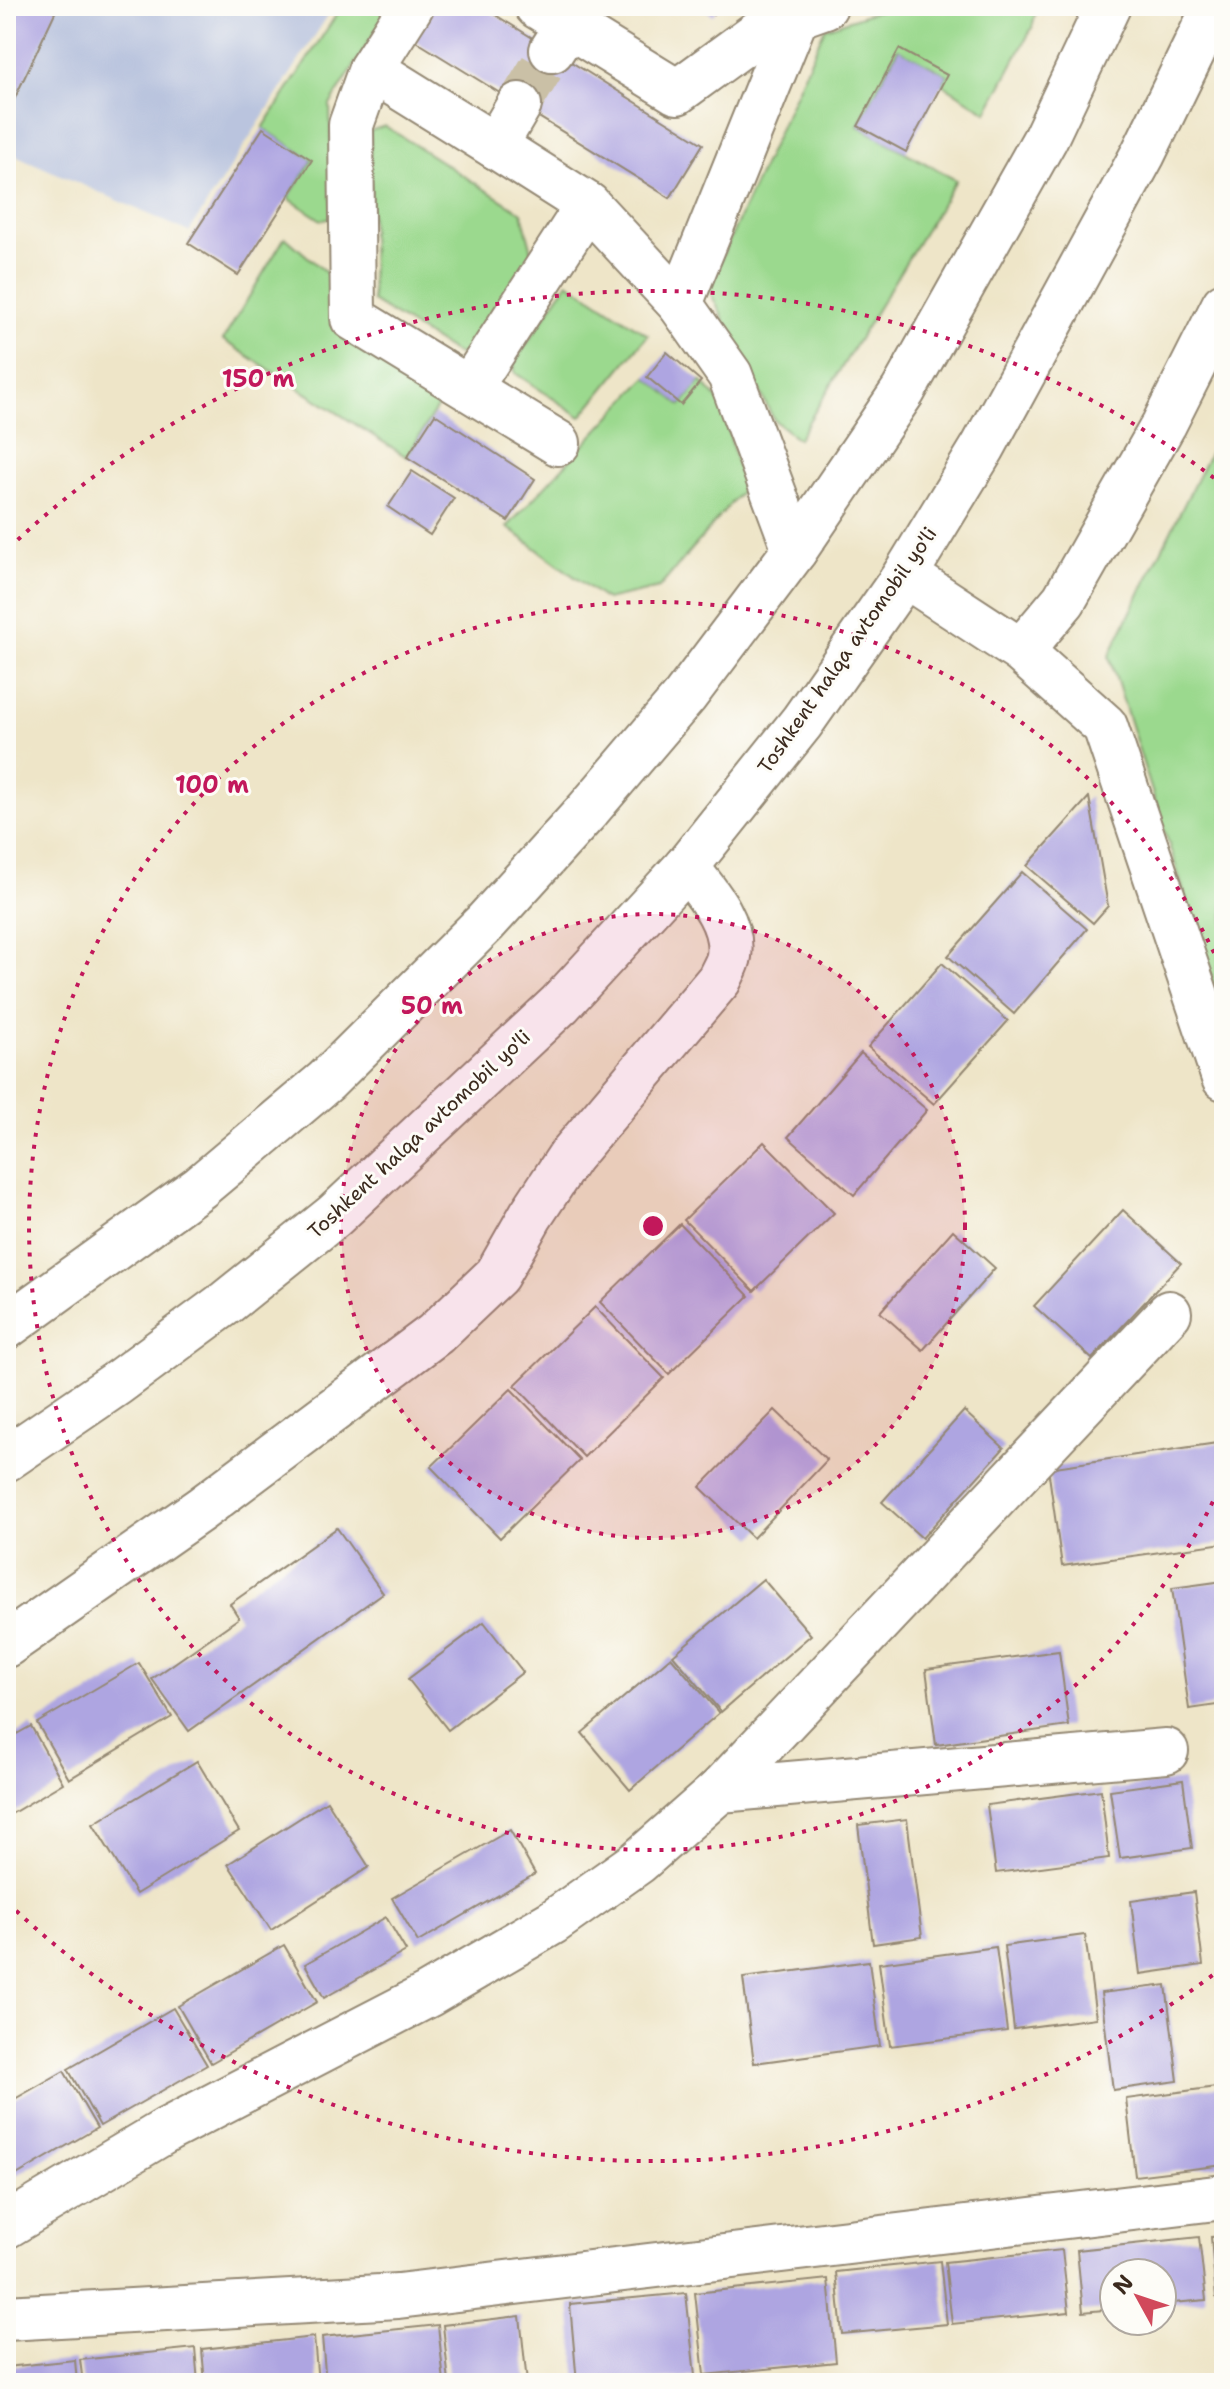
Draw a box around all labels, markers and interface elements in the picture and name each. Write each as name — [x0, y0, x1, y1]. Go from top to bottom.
text: 150 m — [222, 363, 294, 395]
street label: Toshkent halqa avtomobil yo'li — [752, 522, 942, 778]
text: 100 m — [175, 769, 249, 801]
text: 50 m — [401, 990, 463, 1022]
street label: Toshkent halqa avtomobil yo'li — [302, 1024, 536, 1244]
centre of rings — [639, 1212, 667, 1240]
north arrow — [1098, 2257, 1178, 2337]
text: N — [1106, 2268, 1140, 2300]

